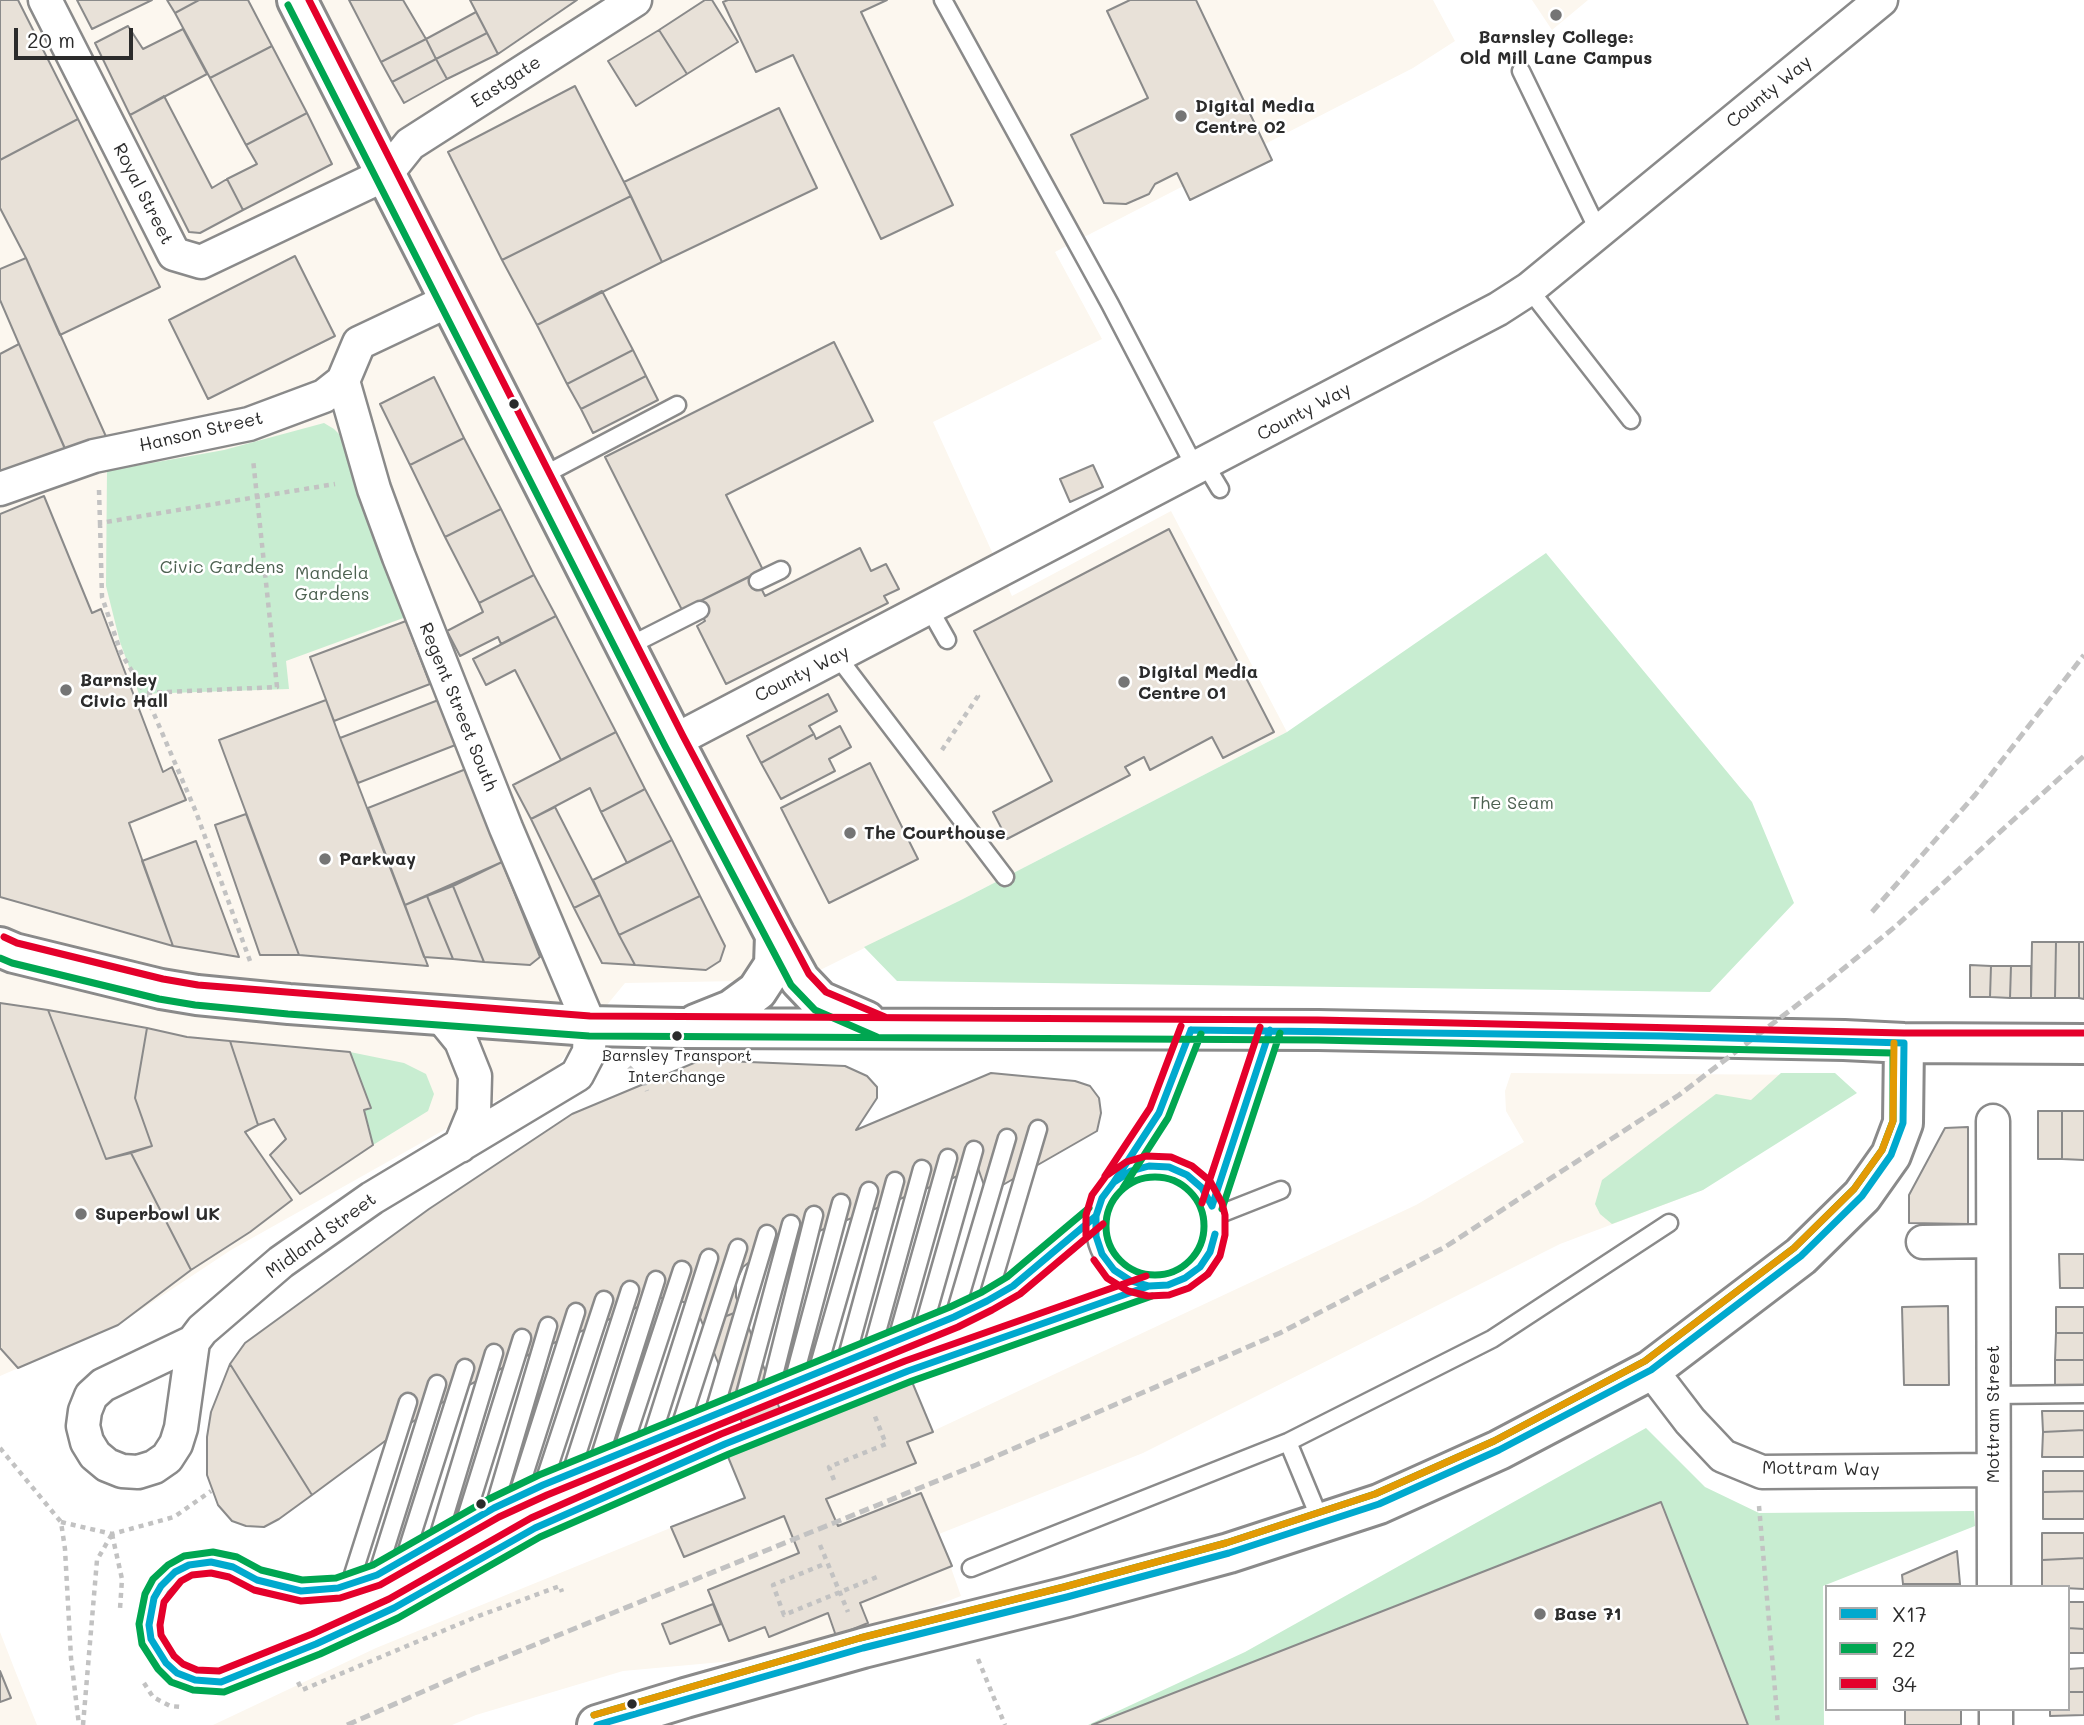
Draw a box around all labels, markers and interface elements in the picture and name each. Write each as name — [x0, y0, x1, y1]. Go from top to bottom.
marker: Barnsley College: Old Mill Lane Campus — [1548, 7, 1564, 23]
scale bar — [18, 14, 136, 58]
text: 20 m — [27, 26, 75, 53]
place label: Barnsley College: Old Mill Lane Campus — [1460, 26, 1652, 68]
street label: Eastgate — [467, 51, 545, 113]
street label: County Way — [1722, 51, 1816, 133]
place label: Digital Media Centre 02 — [1195, 95, 1315, 138]
marker: Digital Media Centre 02 — [1173, 108, 1189, 124]
street label: Royal Street — [108, 140, 178, 248]
street label: County Way — [1254, 378, 1354, 446]
unlabelled marker — [507, 397, 521, 411]
street label: Hanson Street — [137, 407, 265, 457]
park label: Civic Gardens — [160, 556, 284, 578]
park label: Mandela Gardens — [295, 562, 369, 604]
street label: Regent Street South — [414, 620, 502, 794]
street label: County Way — [751, 641, 853, 707]
place label: Digital Media Centre 01 — [1138, 661, 1258, 704]
place label: Barnsley Civic Hall — [80, 669, 168, 712]
marker: Digital Media Centre 01 — [1116, 674, 1132, 690]
marker: Barnsley Civic Hall — [58, 682, 74, 698]
park label: The Seam — [1470, 792, 1554, 814]
place label: The Courthouse — [864, 822, 1006, 844]
marker: The Courthouse — [842, 825, 858, 841]
place label: Parkway — [339, 848, 416, 870]
marker: Parkway — [317, 851, 333, 867]
marker: Barnsley Transport Interchange — [670, 1029, 684, 1043]
place label: Barnsley Transport Interchange — [602, 1046, 752, 1084]
street label: Midland Street — [261, 1189, 381, 1283]
place label: Superbowl UK — [95, 1203, 220, 1225]
marker: Superbowl UK — [73, 1206, 89, 1222]
street label: Mottram Street — [1982, 1345, 2004, 1483]
street label: Mottram Way — [1762, 1457, 1880, 1481]
unlabelled marker — [474, 1497, 488, 1511]
legend — [1825, 1585, 2070, 1711]
text: X17 — [1892, 1600, 1927, 1627]
place label: Base 71 — [1554, 1603, 1621, 1625]
marker: Base 71 — [1532, 1606, 1548, 1622]
text: 22 — [1892, 1635, 1915, 1662]
text: 34 — [1892, 1670, 1917, 1697]
unlabelled marker — [625, 1697, 639, 1711]

